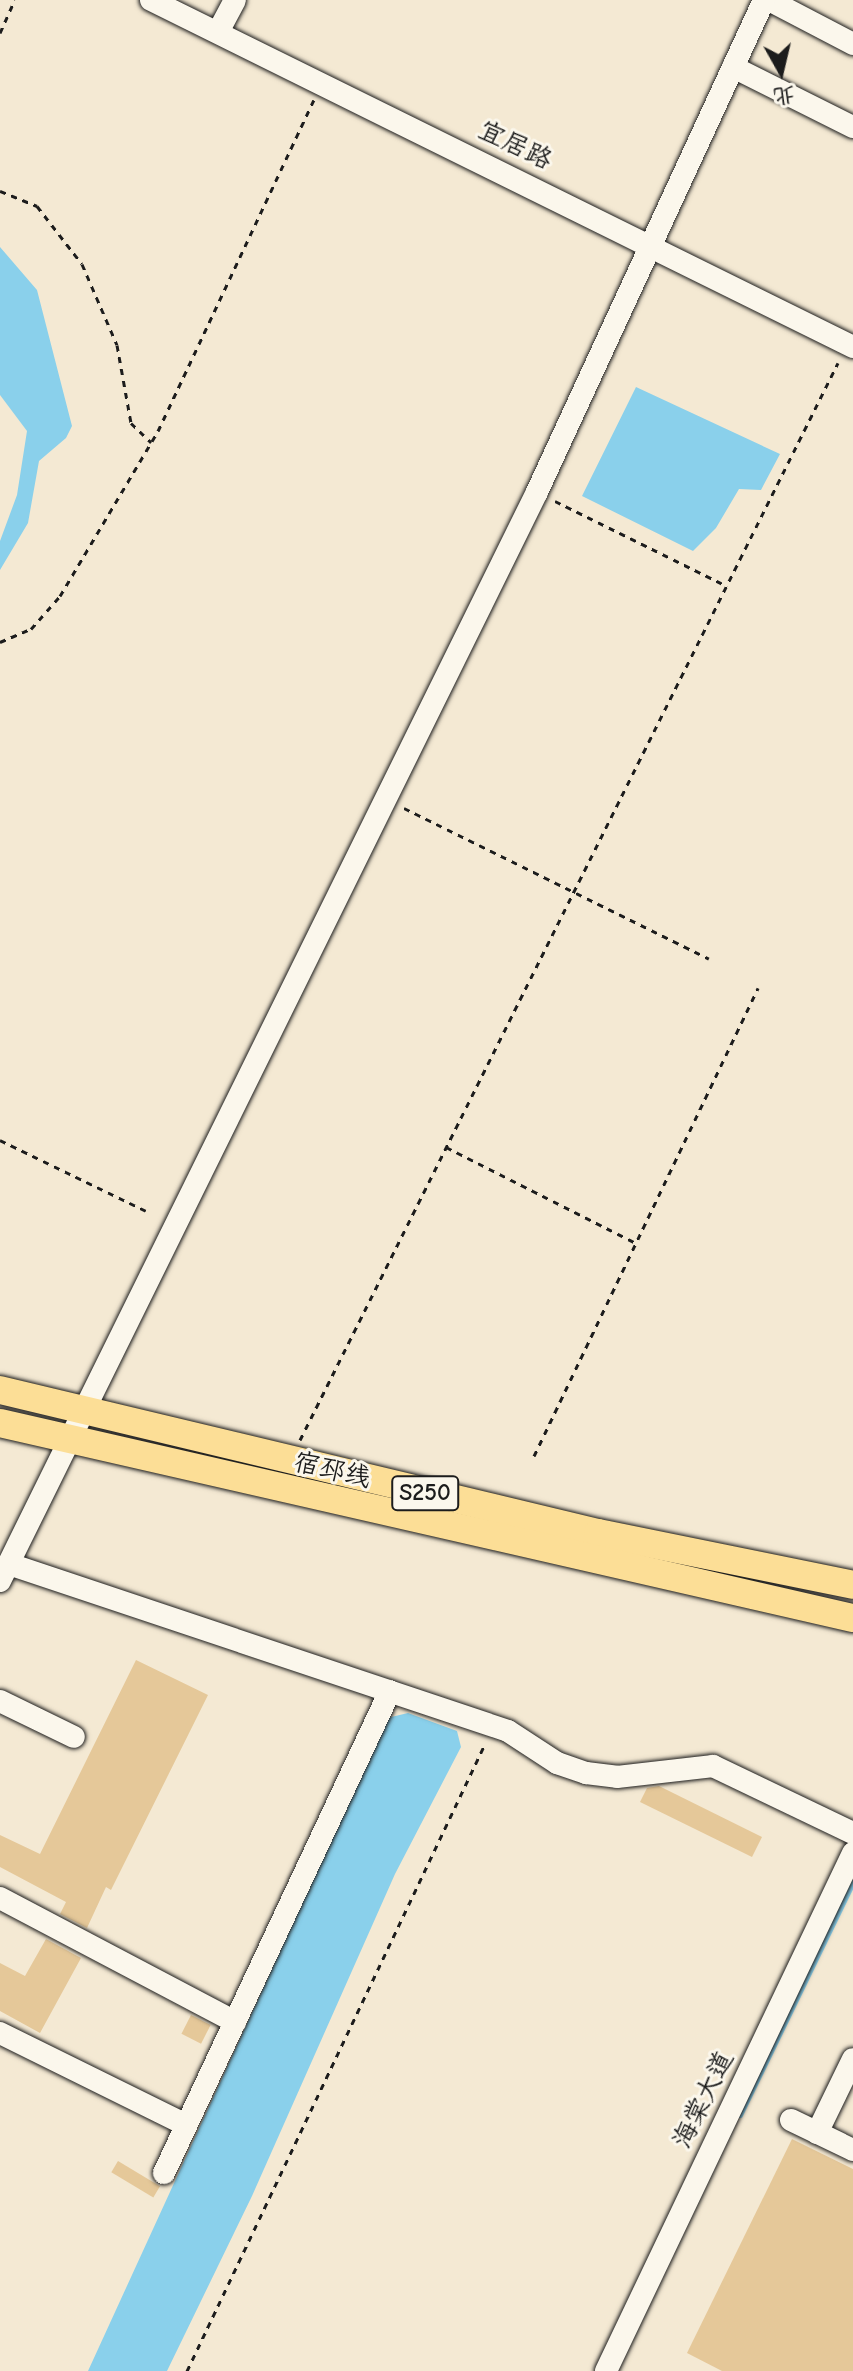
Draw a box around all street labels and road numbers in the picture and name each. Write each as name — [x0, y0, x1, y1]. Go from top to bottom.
street label: 宜居路 — [473, 115, 557, 177]
street label: 宿邳线 — [290, 1447, 374, 1495]
road number: S250 — [391, 1473, 459, 1513]
street label: 海棠大道 — [667, 2046, 741, 2154]

